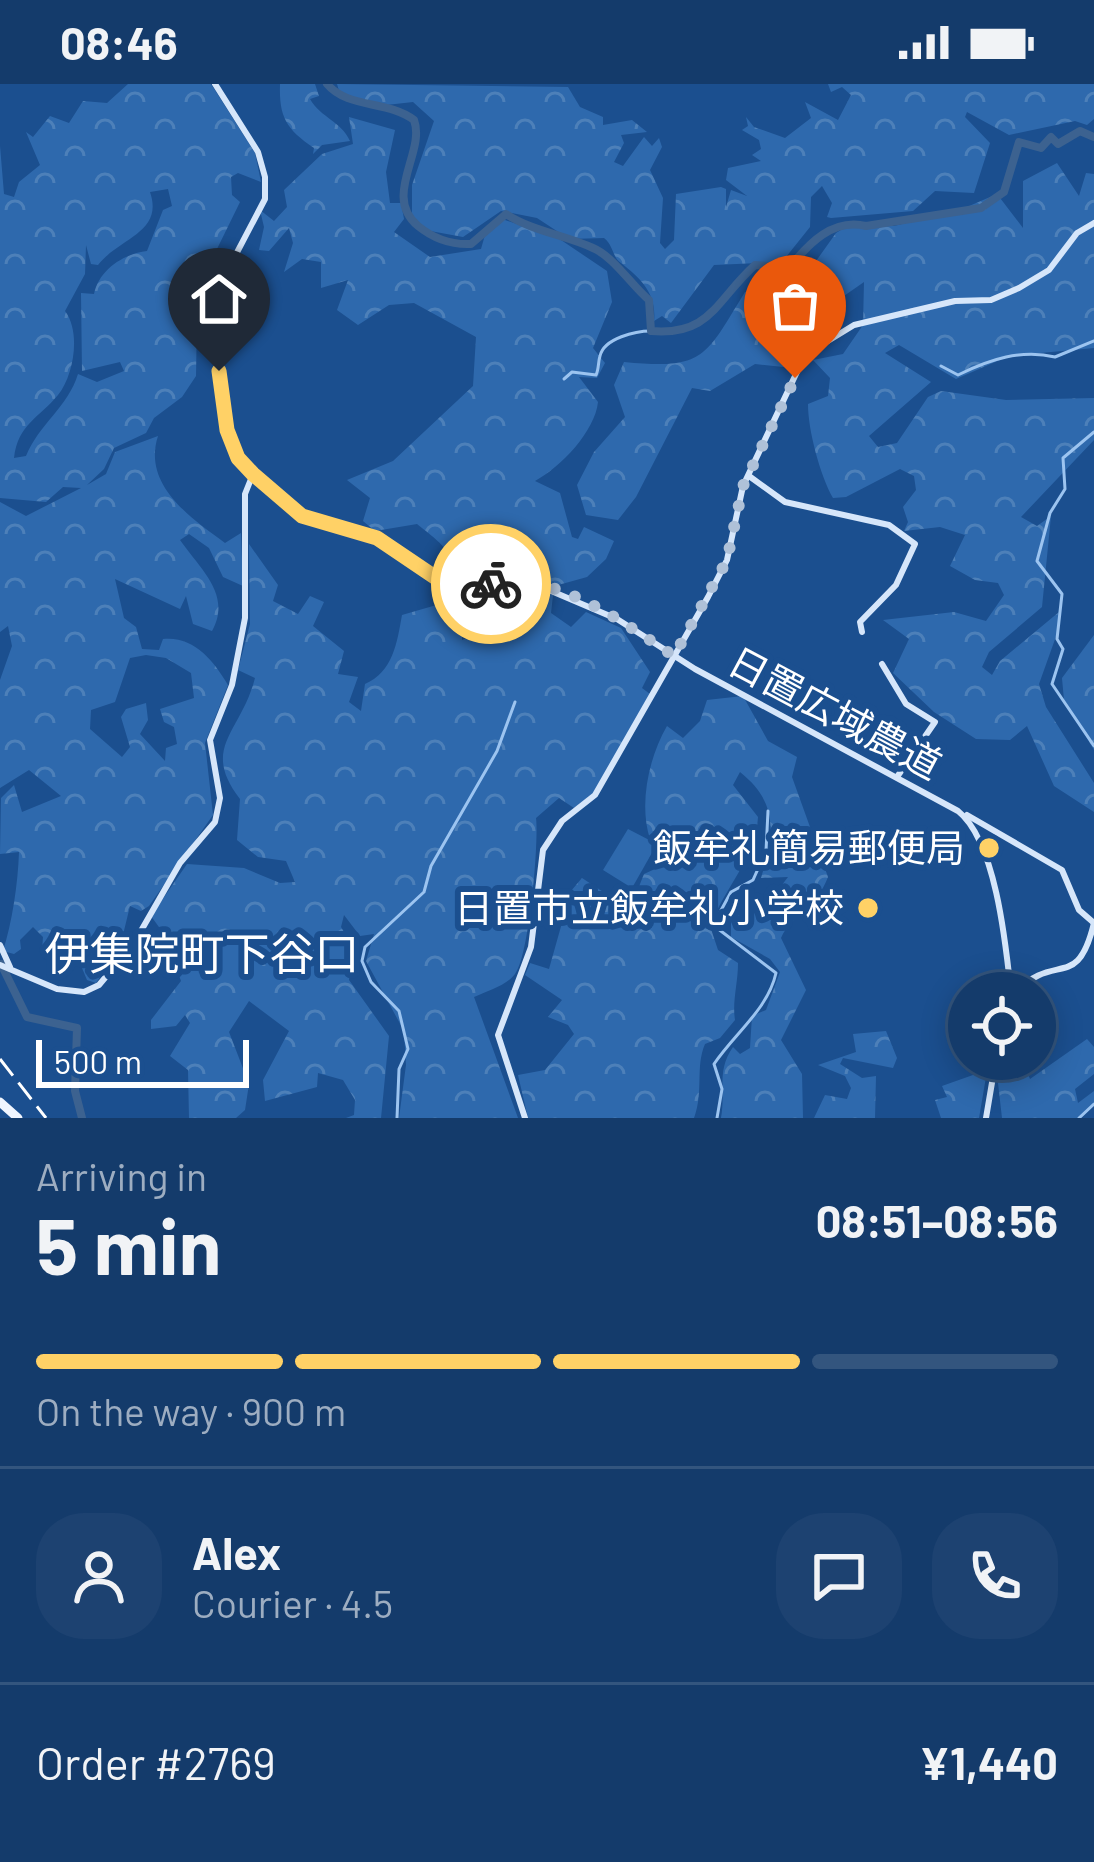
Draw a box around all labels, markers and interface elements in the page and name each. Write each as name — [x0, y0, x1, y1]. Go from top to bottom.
text: 08:46 — [60, 15, 178, 69]
pin — [168, 248, 270, 371]
pin — [744, 255, 846, 378]
icon: home — [186, 266, 252, 332]
icon: bag — [762, 273, 828, 339]
courier — [431, 524, 551, 644]
icon: bike — [458, 551, 524, 617]
street label: 日置広域農道 — [721, 636, 950, 787]
place label: 飯牟礼簡易郵便局 — [653, 823, 965, 870]
marker: 飯牟礼簡易郵便局 — [976, 835, 1002, 861]
place label: 日置市立飯牟礼小学校 — [454, 883, 844, 930]
marker: 日置市立飯牟礼小学校 — [855, 895, 881, 921]
district label: 伊集院町下谷口 — [44, 925, 360, 979]
map controls — [948, 972, 1056, 1080]
button: locate — [948, 972, 1056, 1080]
scale bar — [36, 1034, 249, 1087]
text: 500 m — [54, 1041, 142, 1081]
text: Arriving in — [36, 1152, 207, 1199]
text: 08:51–08:56 — [816, 1193, 1058, 1247]
text: 5 min — [36, 1197, 221, 1291]
text: On the way · 900 m — [36, 1387, 346, 1434]
button: person — [36, 1513, 162, 1639]
button: chat — [776, 1513, 902, 1639]
button: phone — [932, 1513, 1058, 1639]
text: Alex — [192, 1525, 281, 1579]
text: Courier · 4.5 — [192, 1579, 393, 1626]
text: Order #2769 — [36, 1735, 276, 1789]
text: ¥1,440 — [919, 1735, 1058, 1789]

